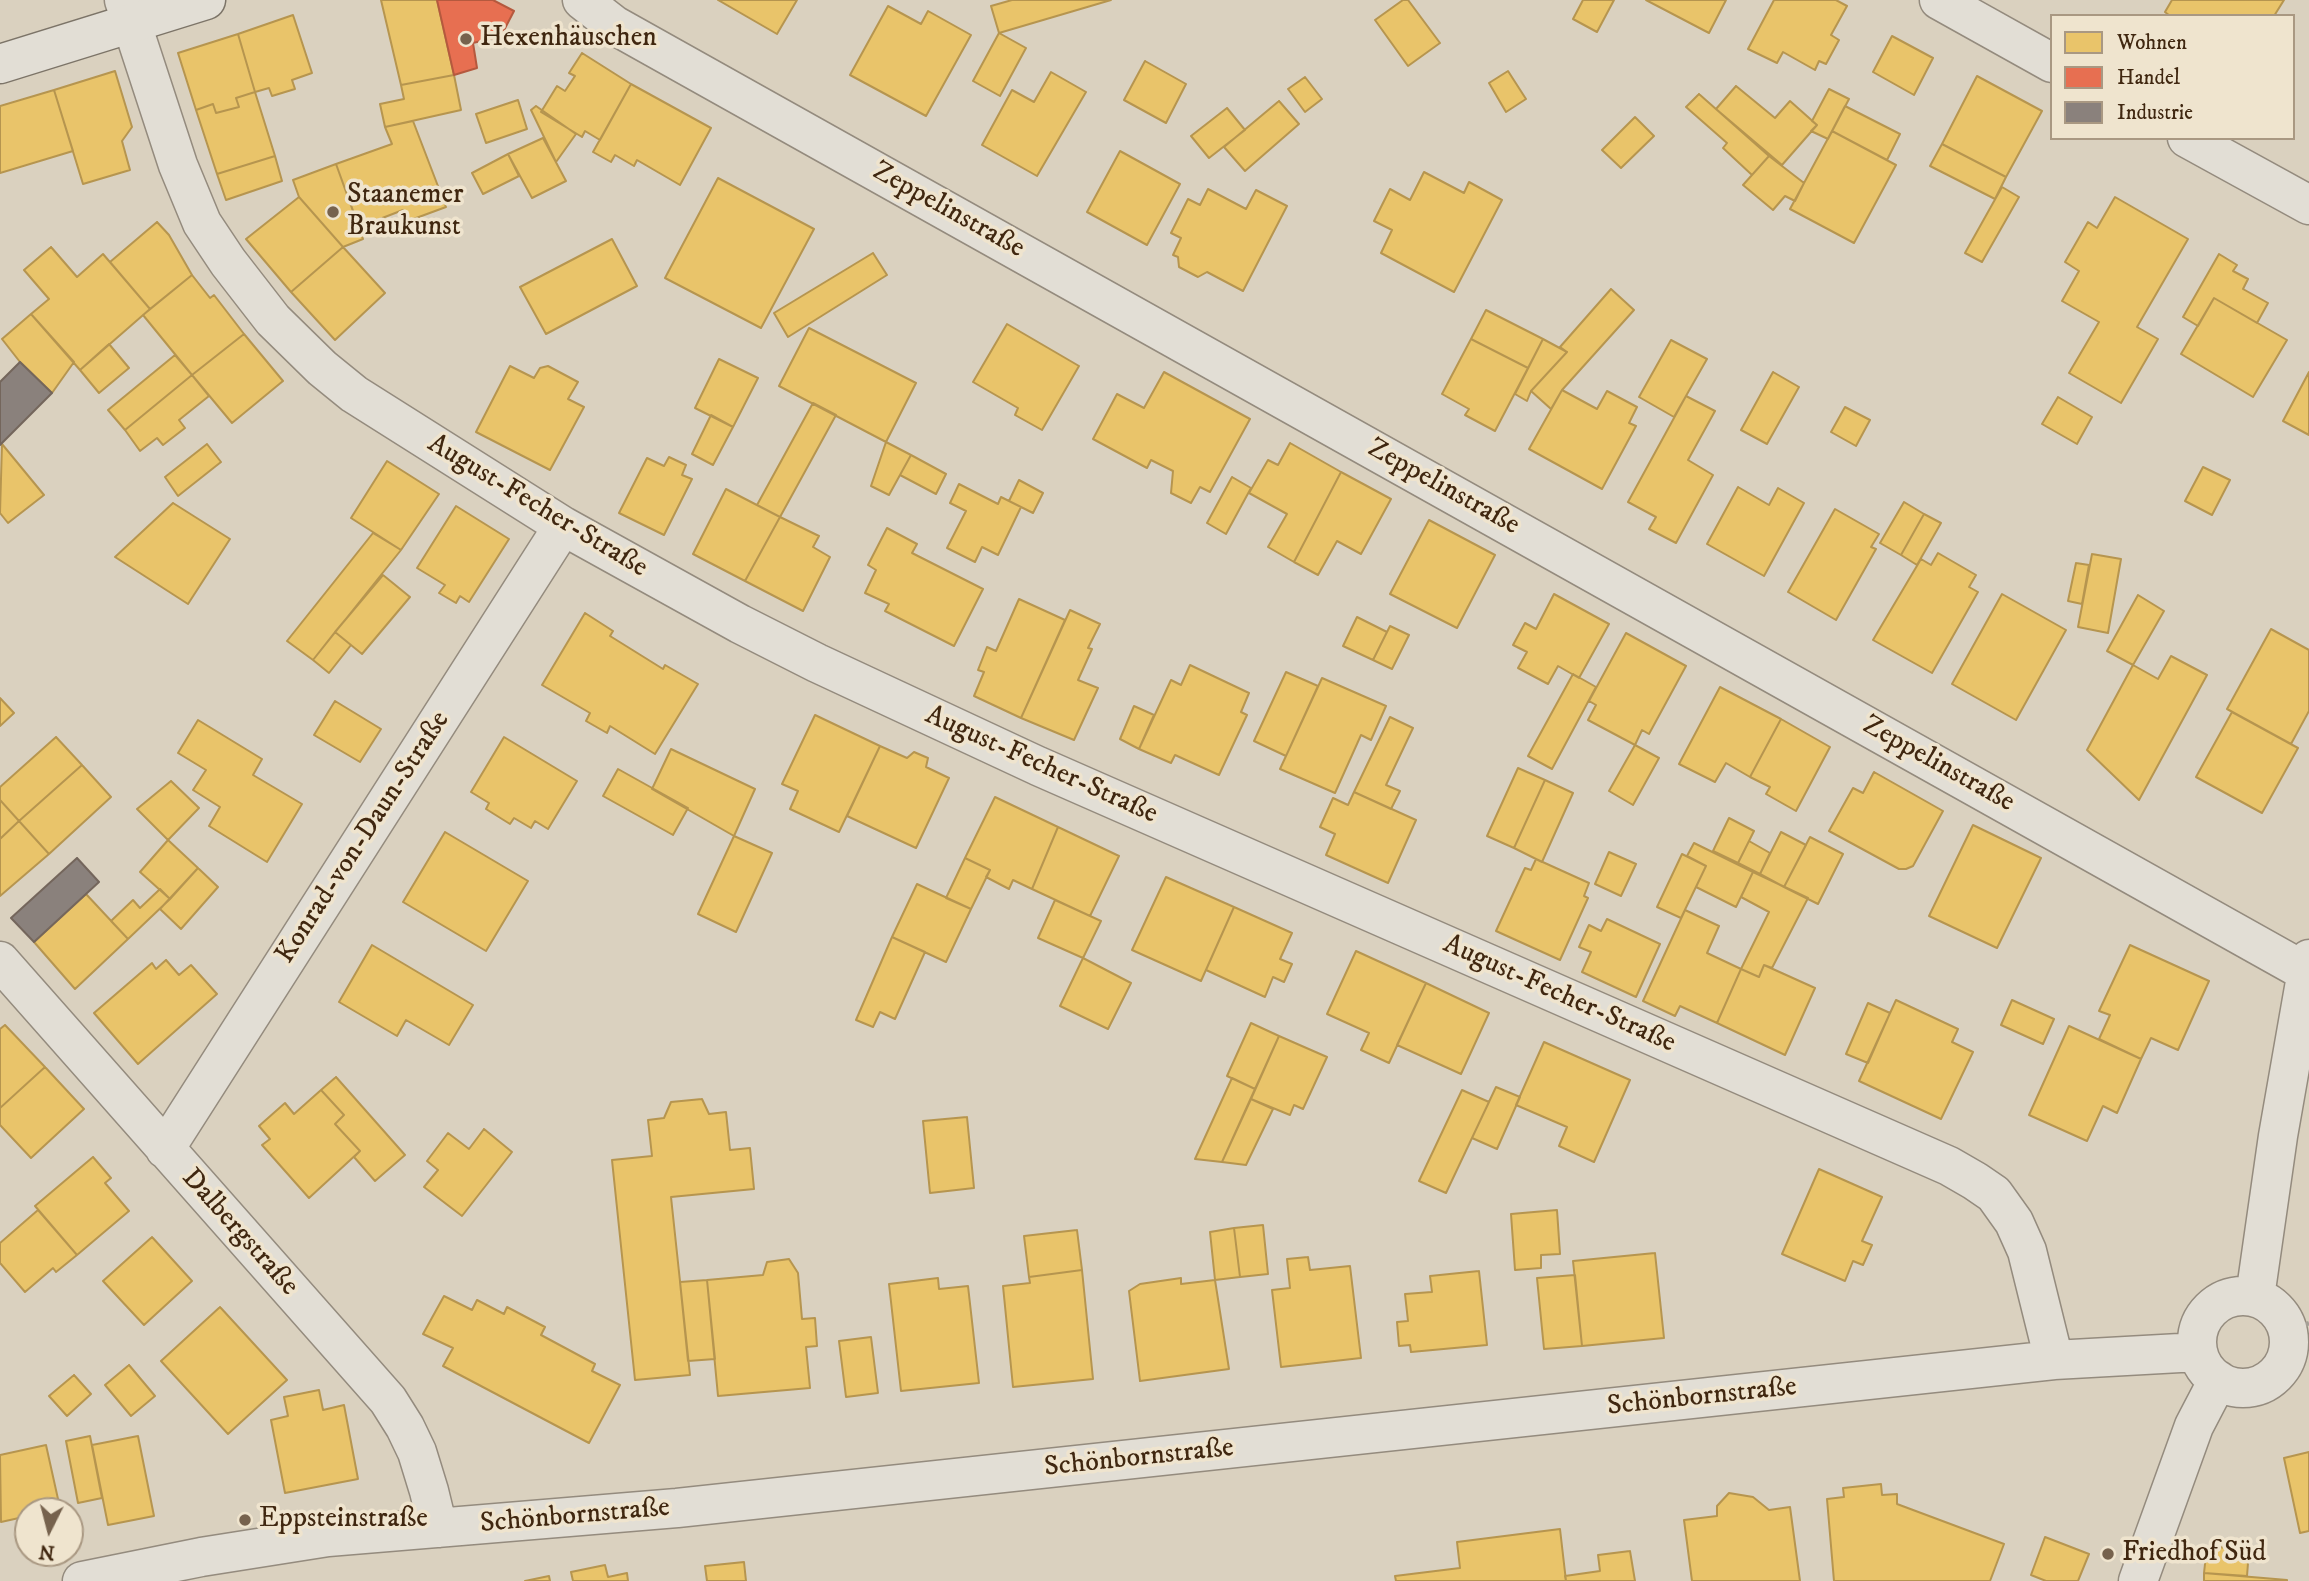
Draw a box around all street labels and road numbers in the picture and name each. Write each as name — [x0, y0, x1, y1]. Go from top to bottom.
street label: Zeppelinstraße — [866, 155, 1030, 267]
street label: August-Fecher-Straße — [421, 428, 653, 586]
street label: Zeppelinstraße — [1361, 432, 1525, 544]
street label: August-Fecher-Straße — [920, 700, 1162, 832]
street label: Konrad-von-Daun-Straße — [270, 706, 458, 970]
street label: Zeppelinstraße — [1856, 709, 2020, 821]
street label: August-Fecher-Straße — [1438, 929, 1680, 1061]
street label: Dalbergstraße — [173, 1163, 305, 1303]
street label: Schönbornstraße — [1606, 1371, 1798, 1425]
street label: Schönbornstraße — [1043, 1432, 1235, 1486]
street label: Schönbornstraße — [479, 1492, 671, 1542]

